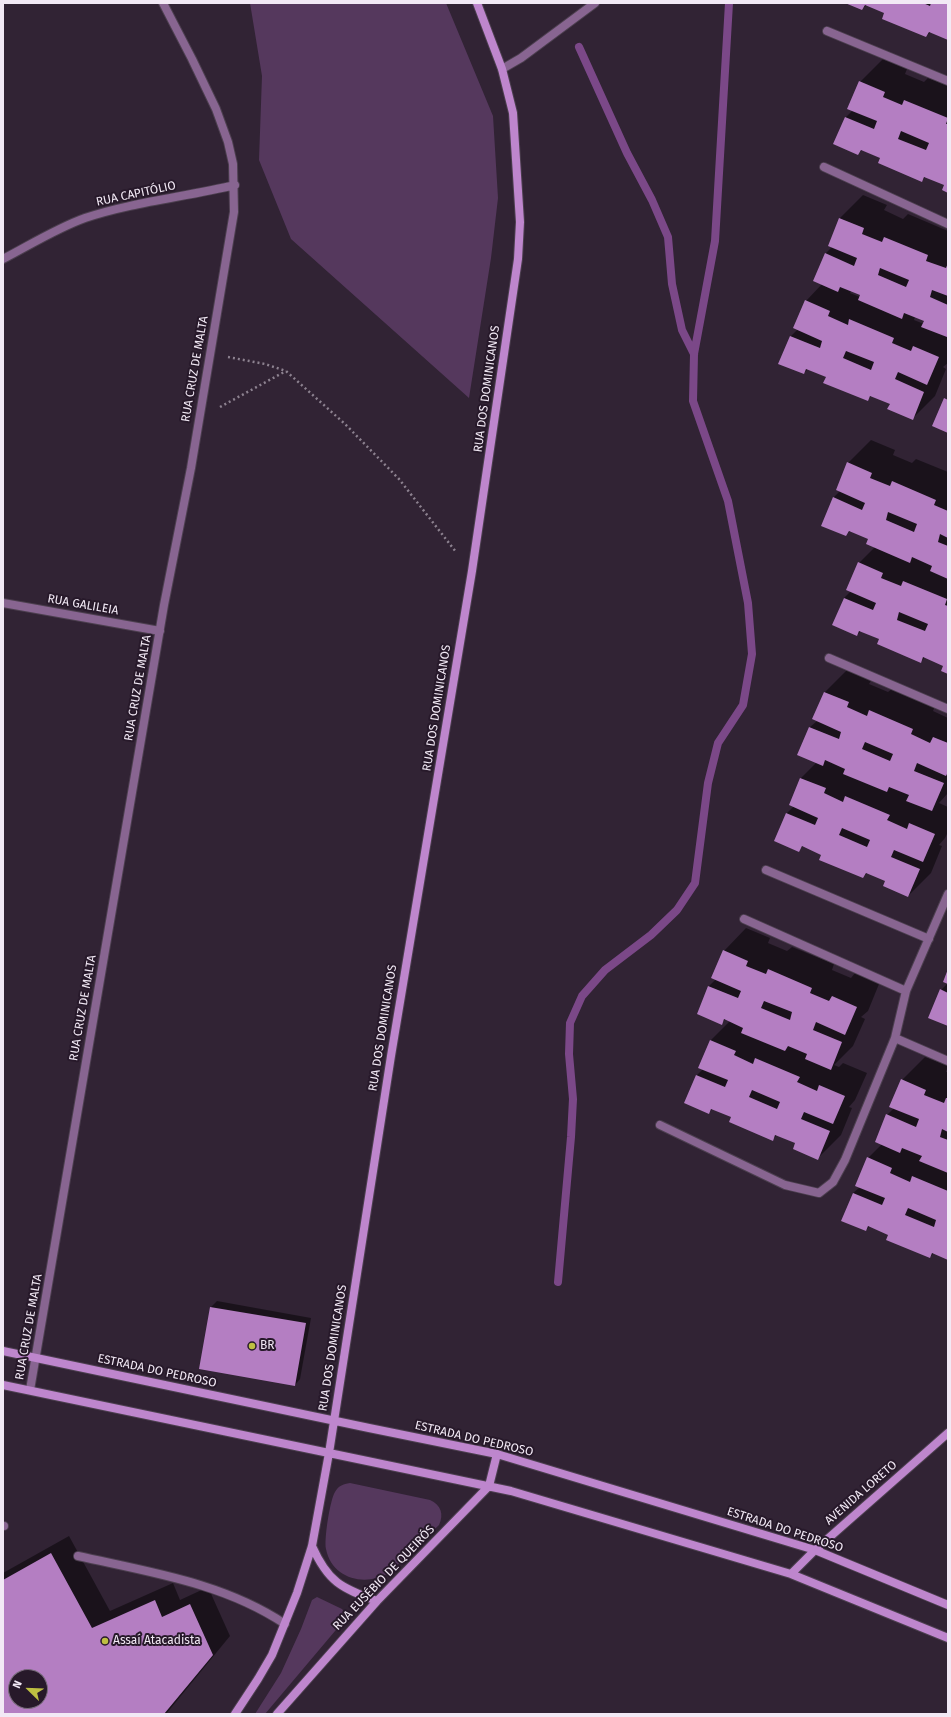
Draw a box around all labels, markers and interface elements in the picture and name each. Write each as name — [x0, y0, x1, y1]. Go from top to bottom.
street label: RUA CAPITÓLIO — [95, 179, 177, 209]
street label: RUA CRUZ DE MALTA — [179, 315, 211, 423]
street label: RUA DOS DOMINICANOS — [471, 325, 503, 453]
street label: RUA GALILEIA — [46, 592, 120, 618]
street label: RUA CRUZ DE MALTA — [122, 634, 154, 742]
street label: RUA DOS DOMINICANOS — [420, 644, 454, 772]
street label: RUA CRUZ DE MALTA — [67, 954, 99, 1062]
street label: RUA DOS DOMINICANOS — [366, 964, 400, 1092]
street label: RUA CRUZ DE MALTA — [13, 1273, 45, 1381]
street label: RUA DOS DOMINICANOS — [316, 1284, 350, 1412]
place label: BR — [260, 1339, 275, 1353]
marker: BR — [247, 1341, 257, 1351]
street label: ESTRADA DO PEDROSO — [96, 1351, 218, 1391]
street label: ESTRADA DO PEDROSO — [413, 1418, 535, 1460]
street label: AVENIDA LORETO — [822, 1458, 900, 1528]
street label: ESTRADA DO PEDROSO — [725, 1504, 845, 1556]
street label: RUA EUSÉBIO DE QUEIRÓS — [330, 1523, 438, 1633]
place label: Assaí Atacadista — [113, 1634, 201, 1648]
marker: Assaí Atacadista — [100, 1636, 110, 1646]
north arrow — [8, 1669, 48, 1709]
text: N — [10, 1679, 25, 1690]

